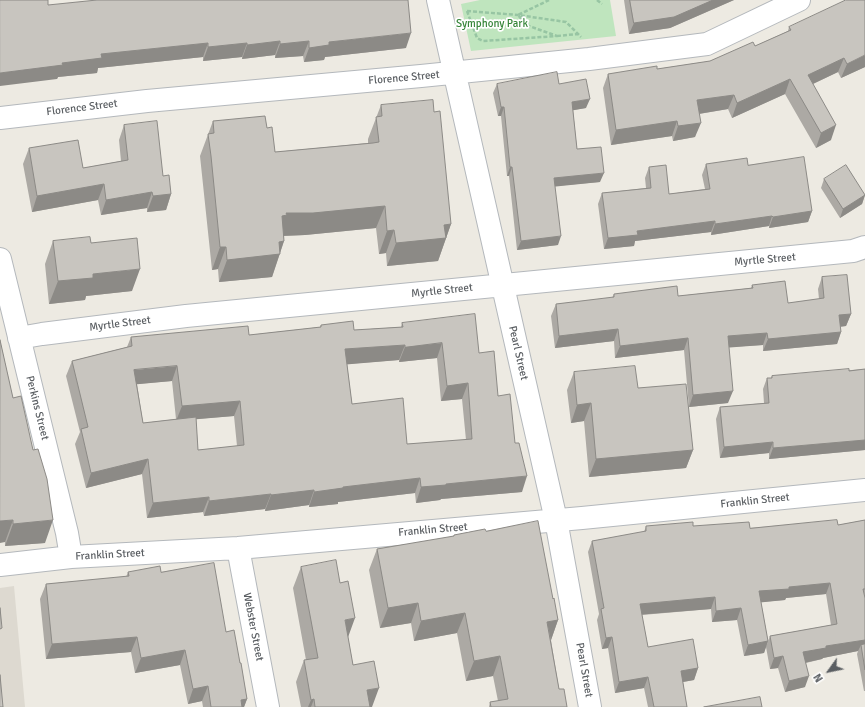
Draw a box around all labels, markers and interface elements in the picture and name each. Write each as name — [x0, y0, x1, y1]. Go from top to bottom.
park label: Symphony Park — [456, 17, 528, 31]
street label: Florence Street — [368, 68, 440, 88]
street label: Florence Street — [46, 97, 118, 119]
street label: Myrtle Street — [734, 251, 796, 269]
street label: Myrtle Street — [411, 281, 473, 301]
street label: Myrtle Street — [88, 314, 152, 334]
street label: Pearl Street — [505, 325, 531, 381]
street label: Perkins Street — [23, 374, 51, 442]
street label: Franklin Street — [720, 491, 790, 511]
street label: Franklin Street — [398, 520, 468, 540]
street label: Franklin Street — [75, 547, 145, 563]
street label: Webster Street — [240, 592, 266, 662]
street label: Pearl Street — [573, 642, 595, 698]
north arrow — [809, 651, 849, 691]
text: N — [811, 671, 826, 685]

